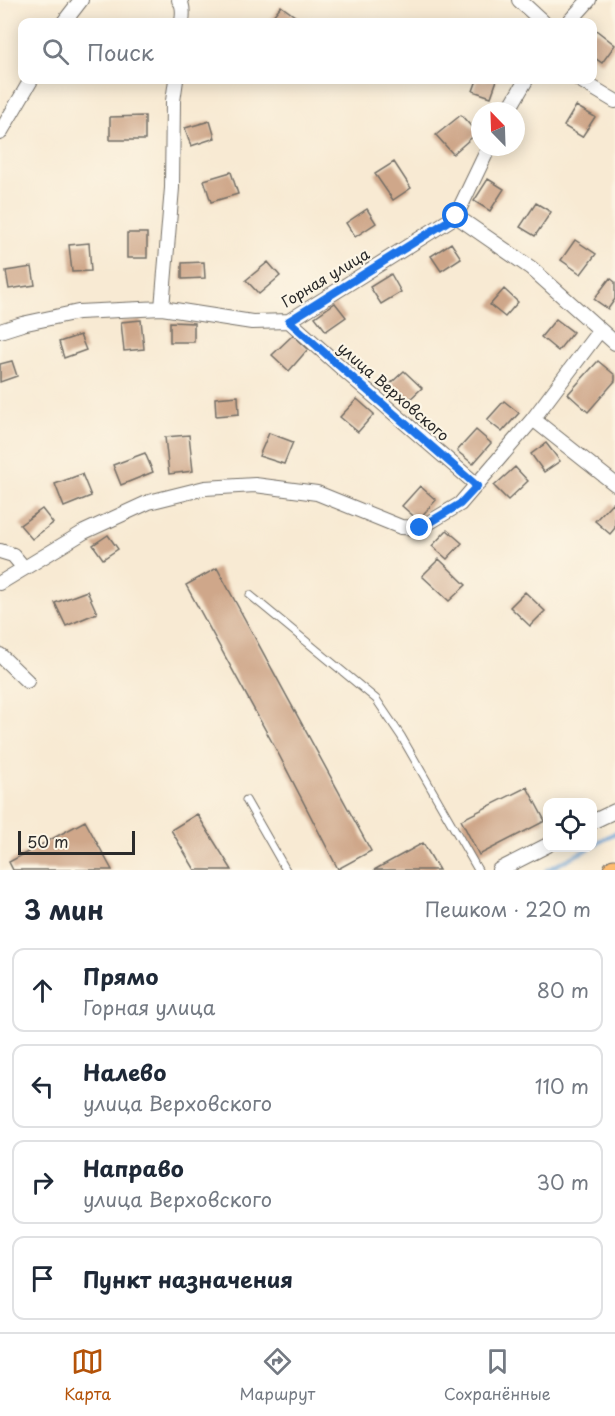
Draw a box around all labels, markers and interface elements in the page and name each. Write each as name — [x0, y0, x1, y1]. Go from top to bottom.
search box — [18, 18, 597, 84]
icon: search — [39, 35, 72, 68]
text: Поиск — [87, 35, 154, 68]
north arrow — [471, 102, 525, 156]
route start — [442, 202, 468, 228]
street label: Горная улица — [277, 241, 374, 312]
street label: улица Верховского — [333, 336, 455, 446]
route end — [406, 514, 432, 540]
map controls — [543, 798, 597, 852]
button: locate — [543, 798, 597, 852]
scale bar — [18, 828, 135, 856]
text: 50 m — [27, 829, 68, 853]
text: 3 мин — [24, 890, 104, 929]
text: Пешком · 220 m — [425, 894, 591, 924]
text: Прямо — [83, 959, 158, 992]
icon: ahead — [26, 974, 59, 1007]
text: 80 m — [537, 975, 589, 1005]
text: Горная улица — [83, 992, 215, 1022]
text: Налево — [83, 1055, 166, 1088]
icon: left — [26, 1070, 59, 1103]
text: 110 m — [535, 1071, 589, 1101]
text: улица Верховского — [83, 1088, 272, 1118]
text: Направо — [83, 1151, 184, 1184]
icon: right — [26, 1166, 59, 1199]
text: 30 m — [536, 1167, 589, 1197]
text: улица Верховского — [83, 1184, 272, 1214]
icon: arrive — [26, 1262, 59, 1295]
text: Пункт назначения — [83, 1262, 293, 1295]
tab: Карта — [64, 1345, 111, 1405]
tab: Маршрут — [240, 1345, 315, 1405]
tab: Сохранённые — [444, 1345, 551, 1405]

